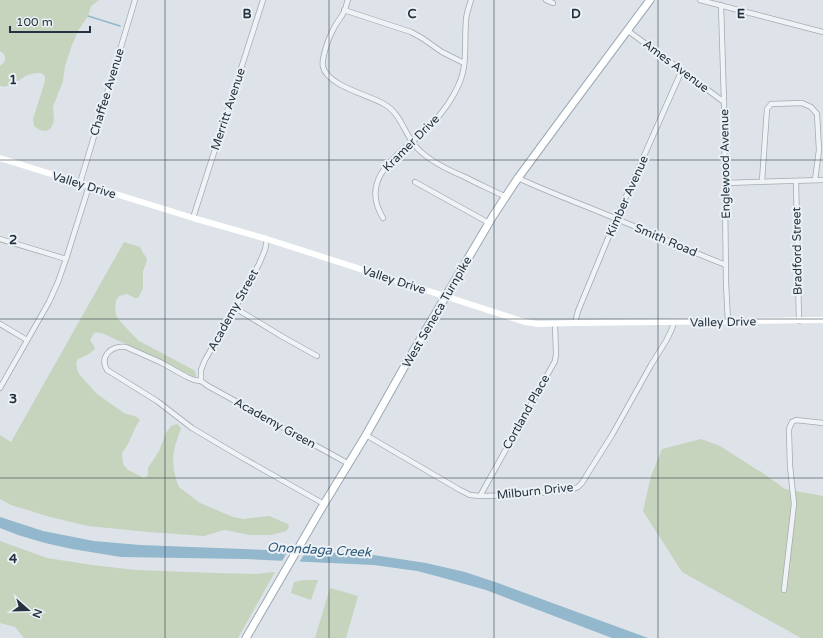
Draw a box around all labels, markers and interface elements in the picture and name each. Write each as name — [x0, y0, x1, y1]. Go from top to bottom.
text: B — [242, 6, 252, 22]
text: C — [407, 6, 417, 22]
text: D — [571, 6, 581, 22]
text: E — [737, 6, 745, 22]
scale bar — [10, 8, 90, 34]
text: 100 m — [16, 15, 53, 29]
street label: Ames Avenue — [640, 37, 712, 95]
street label: Chaffee Avenue — [87, 46, 127, 137]
street label: Merritt Avenue — [208, 66, 248, 152]
text: 1 — [9, 72, 17, 88]
street label: Englewood Avenue — [717, 109, 733, 219]
street label: Kramer Drive — [380, 112, 442, 174]
street label: Kimber Avenue — [603, 153, 651, 239]
street label: Valley Drive — [50, 169, 118, 201]
street label: Bradford Street — [789, 206, 805, 295]
street label: Smith Road — [633, 221, 699, 259]
text: 2 — [9, 232, 17, 248]
street label: West Seneca Turnpike — [399, 254, 475, 370]
street label: Valley Drive — [360, 263, 428, 297]
street label: Academy Street — [205, 266, 261, 353]
street label: Valley Drive — [690, 314, 756, 330]
street label: Cortland Place — [500, 372, 552, 452]
text: 3 — [9, 391, 17, 407]
street label: Academy Green — [232, 395, 318, 451]
street label: Milburn Drive — [496, 480, 574, 502]
water label: Onondaga Creek — [267, 539, 372, 561]
text: 4 — [9, 551, 18, 567]
north arrow — [8, 590, 48, 630]
text: N — [29, 607, 45, 620]

